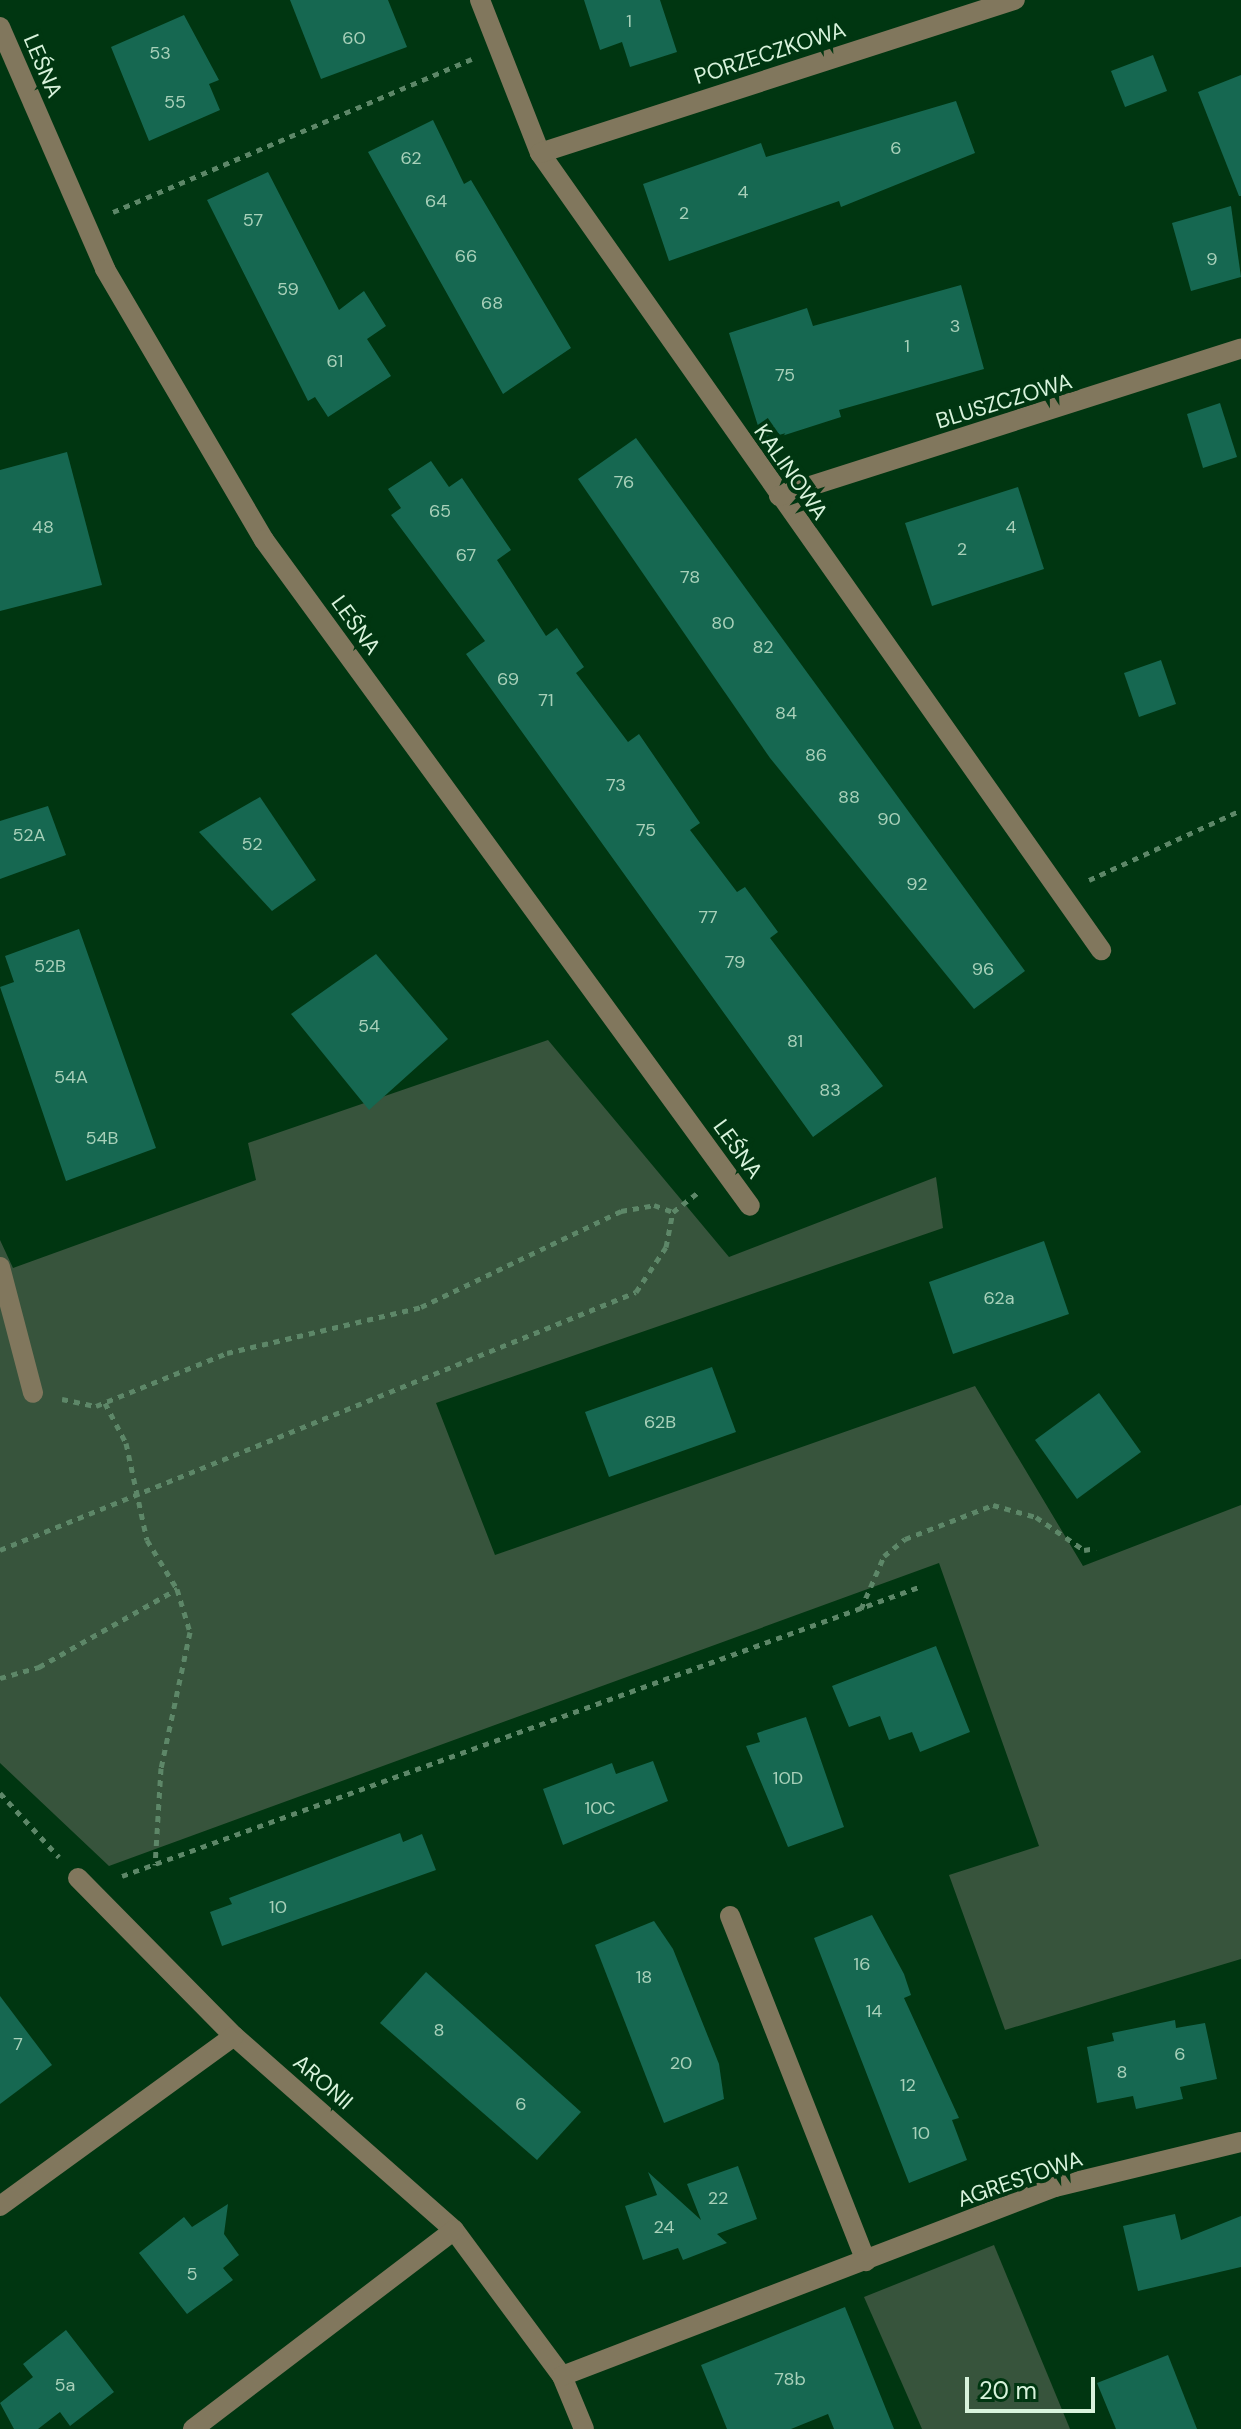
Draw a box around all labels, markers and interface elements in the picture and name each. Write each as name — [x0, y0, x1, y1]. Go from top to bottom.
house number: 1 — [626, 10, 632, 32]
street label: PORZECZKOWA — [691, 16, 849, 90]
house number: 60 — [342, 27, 366, 49]
street label: LEŚNA — [18, 30, 68, 102]
house number: 53 — [149, 42, 171, 64]
house number: 55 — [164, 91, 186, 113]
house number: 6 — [890, 137, 902, 159]
house number: 62 — [400, 147, 422, 169]
house number: 4 — [738, 181, 748, 203]
house number: 64 — [425, 190, 447, 212]
house number: 2 — [679, 202, 689, 224]
house number: 57 — [243, 209, 263, 231]
house number: 66 — [455, 245, 477, 267]
house number: 9 — [1206, 248, 1218, 270]
house number: 59 — [277, 278, 299, 300]
house number: 68 — [481, 292, 503, 314]
house number: 3 — [950, 315, 960, 337]
house number: 1 — [904, 335, 910, 357]
house number: 61 — [327, 350, 343, 372]
house number: 75 — [775, 364, 795, 386]
street label: BLUSZCZOWA — [933, 368, 1075, 434]
street label: KALINOWA — [749, 419, 833, 525]
house number: 76 — [614, 471, 634, 493]
house number: 65 — [429, 500, 451, 522]
house number: 48 — [32, 516, 54, 538]
house number: 4 — [1006, 516, 1016, 538]
house number: 2 — [957, 538, 967, 560]
house number: 67 — [456, 544, 476, 566]
house number: 78 — [680, 566, 700, 588]
street label: LEŚNA — [326, 590, 386, 660]
house number: 80 — [711, 612, 735, 634]
house number: 82 — [752, 636, 774, 658]
house number: 69 — [497, 668, 519, 690]
house number: 71 — [538, 689, 554, 711]
house number: 84 — [775, 702, 797, 724]
house number: 86 — [805, 744, 827, 766]
house number: 73 — [606, 774, 626, 796]
house number: 88 — [838, 786, 860, 808]
house number: 90 — [877, 808, 901, 830]
house number: 75 — [636, 819, 656, 841]
house number: 52A — [13, 824, 45, 846]
house number: 52 — [241, 833, 263, 855]
house number: 92 — [906, 873, 928, 895]
house number: 77 — [698, 906, 718, 928]
house number: 79 — [725, 951, 745, 973]
house number: 52B — [34, 955, 66, 977]
house number: 96 — [972, 958, 994, 980]
house number: 54 — [358, 1015, 380, 1037]
house number: 81 — [787, 1030, 803, 1052]
house number: 54A — [54, 1066, 88, 1088]
house number: 83 — [819, 1079, 841, 1101]
street label: LEŚNA — [708, 1114, 768, 1184]
house number: 54B — [86, 1127, 118, 1149]
house number: 62a — [984, 1287, 1014, 1309]
house number: 62B — [644, 1411, 676, 1433]
house number: 10D — [773, 1767, 803, 1789]
house number: 10C — [585, 1797, 615, 1819]
house number: 10 — [269, 1896, 287, 1918]
house number: 16 — [854, 1953, 870, 1975]
house number: 18 — [636, 1966, 652, 1988]
house number: 14 — [866, 2000, 882, 2022]
house number: 8 — [434, 2019, 444, 2041]
house number: 7 — [13, 2033, 23, 2055]
house number: 6 — [1174, 2043, 1186, 2065]
street label: ARONII — [288, 2049, 358, 2115]
house number: 20 — [670, 2052, 692, 2074]
house number: 8 — [1117, 2061, 1127, 2083]
house number: 12 — [900, 2074, 916, 2096]
house number: 6 — [515, 2093, 527, 2115]
house number: 10 — [912, 2122, 930, 2144]
street label: AGRESTOWA — [954, 2145, 1086, 2213]
house number: 22 — [708, 2187, 728, 2209]
house number: 24 — [654, 2216, 674, 2238]
house number: 5 — [187, 2263, 197, 2285]
scale bar — [969, 2361, 1099, 2411]
house number: 78b — [774, 2368, 806, 2390]
house number: 5a — [55, 2374, 75, 2396]
text: 20 m — [979, 2375, 1037, 2406]

